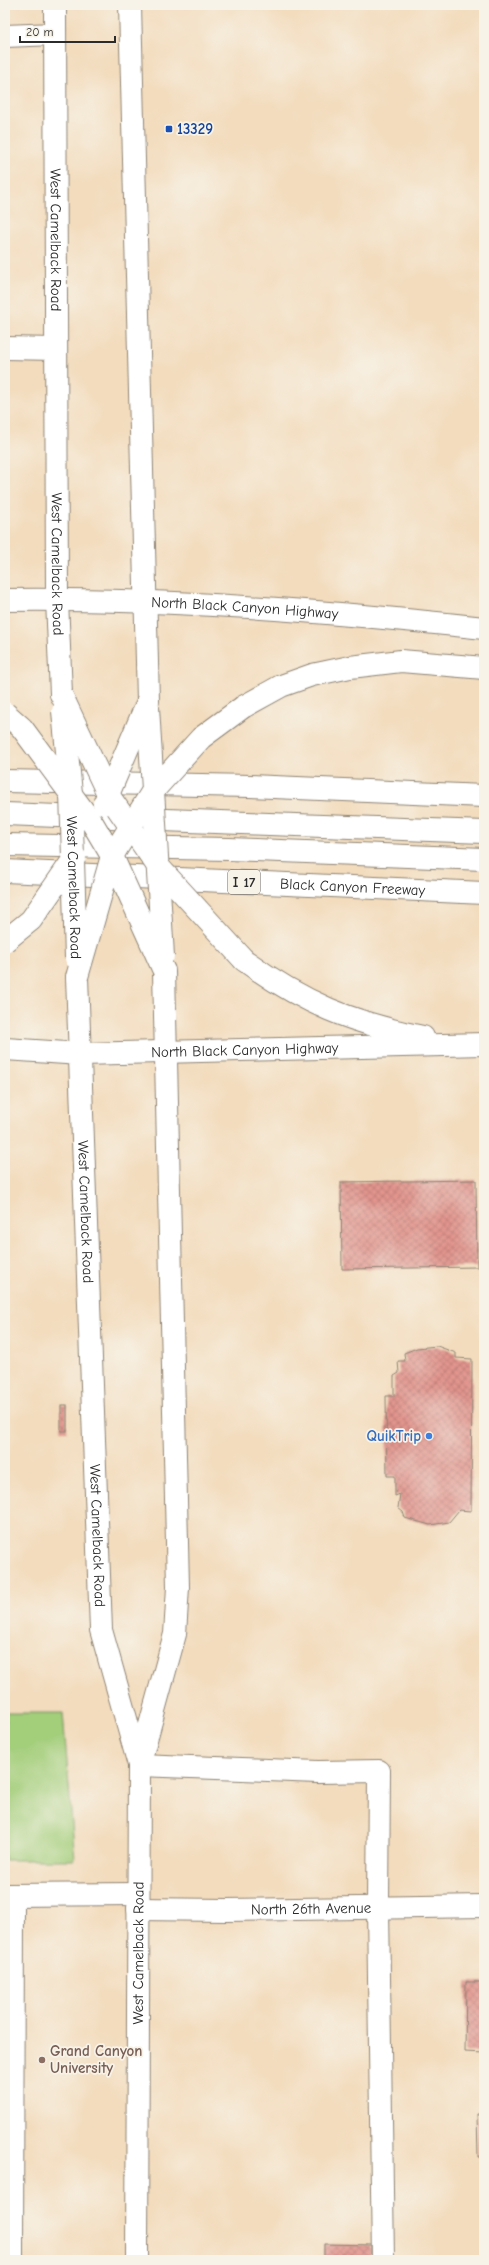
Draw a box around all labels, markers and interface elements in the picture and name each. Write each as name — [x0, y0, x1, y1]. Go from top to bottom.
scale bar — [20, 18, 115, 44]
text: 20 m — [26, 25, 54, 39]
place label: 13329 — [177, 120, 213, 138]
marker: 13329 — [164, 124, 174, 134]
street label: West Camelback Road — [47, 168, 65, 312]
street label: West Camelback Road — [48, 492, 68, 636]
street label: North Black Canyon Highway — [151, 593, 339, 623]
street label: West Camelback Road — [63, 816, 85, 959]
road number: I 17 — [228, 870, 260, 894]
street label: Black Canyon Freeway — [280, 875, 426, 899]
street label: North Black Canyon Highway — [151, 1039, 339, 1061]
street label: West Camelback Road — [74, 1140, 97, 1284]
place label: QuikTrip — [366, 1427, 421, 1445]
marker: QuikTrip — [424, 1431, 434, 1441]
street label: West Camelback Road — [86, 1464, 109, 1607]
street label: West Camelback Road — [129, 1881, 148, 2025]
street label: North 26th Avenue — [251, 1899, 372, 1919]
place label: Grand Canyon University — [50, 2042, 142, 2077]
marker: Grand Canyon University — [37, 2055, 47, 2065]

